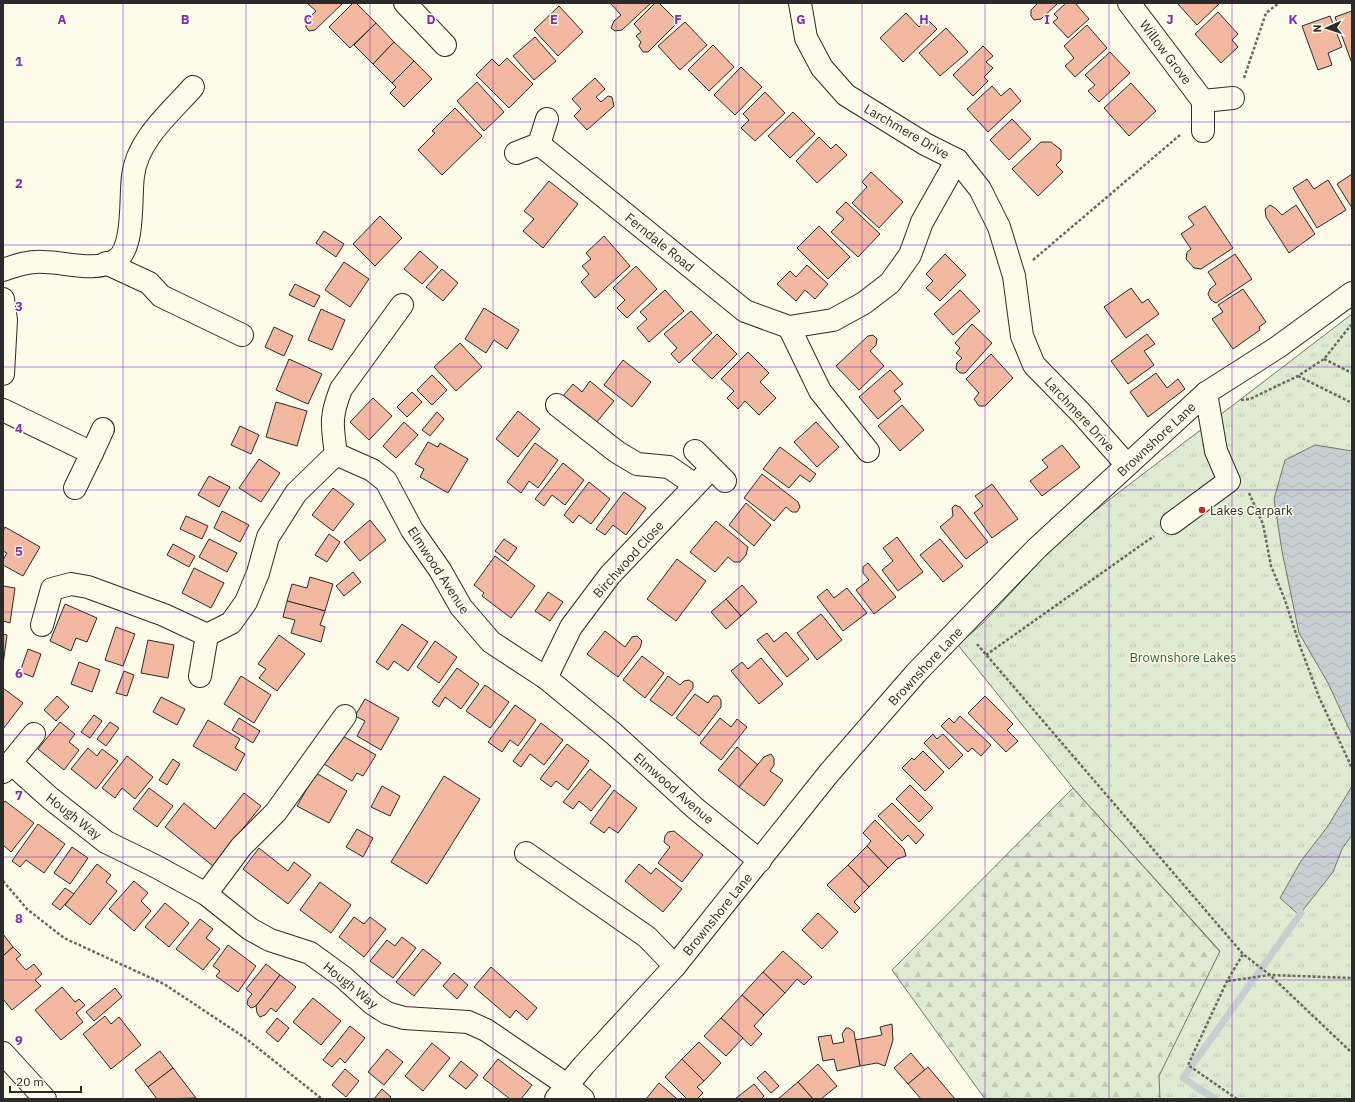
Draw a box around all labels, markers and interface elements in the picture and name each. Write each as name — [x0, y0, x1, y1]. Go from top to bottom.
north arrow — [1307, 8, 1347, 48]
text: A — [58, 11, 67, 28]
text: B — [181, 11, 190, 28]
text: C — [304, 11, 313, 28]
text: D — [426, 11, 436, 28]
text: E — [550, 11, 558, 28]
text: F — [674, 11, 682, 28]
text: G — [796, 11, 806, 28]
text: H — [919, 11, 929, 28]
text: I — [1044, 11, 1050, 28]
text: J — [1166, 11, 1174, 28]
text: K — [1288, 11, 1298, 28]
street label: Willow Grove — [1136, 17, 1195, 88]
text: N — [1310, 24, 1324, 33]
text: 1 — [15, 53, 23, 70]
street label: Larchmere Drive — [861, 100, 952, 163]
text: 2 — [15, 175, 23, 192]
street label: Ferndale Road — [622, 209, 698, 276]
text: 3 — [15, 298, 23, 315]
street label: Larchmere Drive — [1041, 374, 1118, 455]
street label: Brownshore Lane — [1113, 398, 1199, 480]
text: 4 — [15, 420, 23, 437]
place label: Lakes Carpark — [1210, 502, 1293, 519]
marker: Lakes Carpark — [1197, 505, 1207, 515]
street label: Birchwood Close — [589, 517, 667, 601]
street label: Elmwood Avenue — [404, 523, 473, 617]
text: 5 — [15, 543, 23, 560]
street label: Brownshore Lane — [884, 623, 966, 709]
park label: Brownshore Lakes — [1129, 649, 1237, 666]
text: 6 — [15, 665, 23, 682]
street label: Elmwood Avenue — [630, 749, 717, 828]
text: 7 — [15, 787, 23, 804]
street label: Hough Way — [42, 789, 105, 844]
street label: Brownshore Lane — [679, 869, 756, 959]
text: 8 — [15, 910, 23, 927]
street label: Hough Way — [320, 958, 382, 1013]
text: 9 — [15, 1032, 23, 1049]
scale bar — [10, 1068, 81, 1094]
text: 20 m — [16, 1074, 44, 1089]

